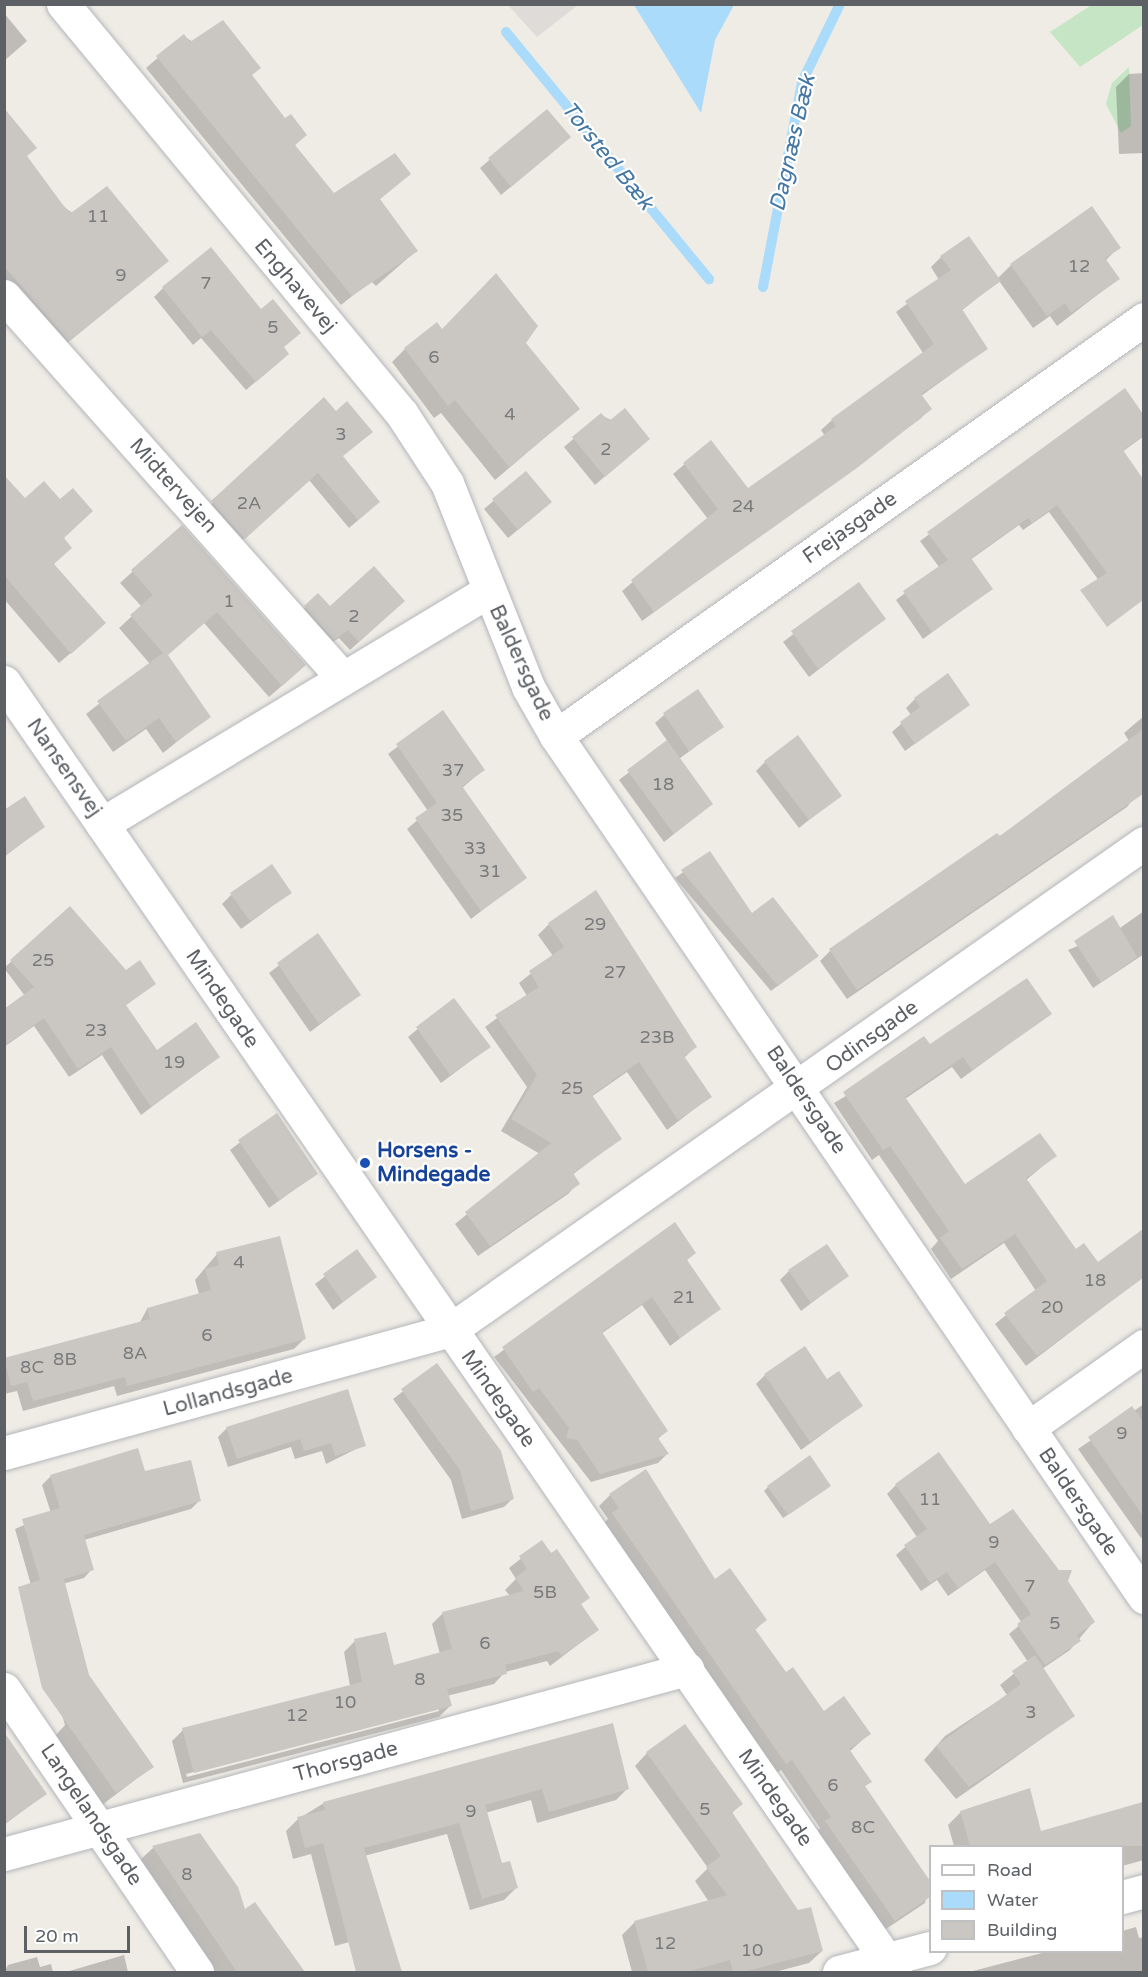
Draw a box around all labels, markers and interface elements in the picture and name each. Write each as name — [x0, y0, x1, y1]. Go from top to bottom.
water label: Dagnæs Bæk — [764, 72, 822, 214]
water label: Torsted Bæk — [555, 96, 659, 216]
house number: 11 — [87, 205, 109, 227]
street label: Enghavevej — [248, 234, 342, 338]
house number: 12 — [1068, 255, 1090, 277]
house number: 9 — [115, 264, 127, 286]
house number: 7 — [200, 272, 212, 294]
house number: 5 — [267, 316, 279, 338]
house number: 6 — [428, 346, 440, 368]
house number: 4 — [504, 403, 516, 425]
house number: 3 — [335, 423, 347, 445]
street label: Midtervejen — [124, 433, 222, 539]
house number: 2 — [600, 438, 612, 460]
street label: Frejasgade — [798, 486, 902, 570]
house number: 2A — [237, 492, 261, 514]
house number: 24 — [732, 495, 754, 517]
house number: 1 — [223, 590, 235, 612]
street label: Baldersgade — [483, 601, 559, 725]
house number: 2 — [348, 605, 360, 627]
street label: Nansensvej — [21, 714, 107, 822]
house number: 37 — [442, 759, 464, 781]
house number: 18 — [652, 773, 674, 795]
house number: 35 — [441, 804, 463, 826]
house number: 33 — [464, 837, 486, 859]
house number: 31 — [479, 860, 501, 882]
house number: 29 — [584, 913, 606, 935]
street label: Mindegade — [180, 945, 264, 1053]
house number: 25 — [32, 949, 54, 971]
house number: 27 — [604, 961, 626, 983]
street label: Odinsgade — [821, 995, 923, 1079]
house number: 23 — [85, 1019, 107, 1041]
house number: 23B — [639, 1026, 675, 1048]
street label: Baldersgade — [761, 1041, 851, 1159]
house number: 19 — [163, 1051, 185, 1073]
house number: 25 — [561, 1077, 583, 1099]
place label: Horsens - Mindegade — [377, 1138, 490, 1188]
marker: Horsens - Mindegade — [358, 1156, 372, 1170]
house number: 4 — [233, 1251, 245, 1273]
house number: 18 — [1084, 1269, 1106, 1291]
house number: 21 — [673, 1286, 695, 1308]
house number: 20 — [1041, 1296, 1063, 1318]
house number: 6 — [201, 1324, 213, 1346]
house number: 8A — [123, 1342, 147, 1364]
street label: Mindegade — [455, 1345, 541, 1453]
house number: 8B — [53, 1348, 77, 1370]
house number: 8C — [20, 1356, 44, 1378]
street label: Lollandsgade — [160, 1364, 296, 1422]
house number: 9 — [1116, 1422, 1128, 1444]
street label: Baldersgade — [1033, 1443, 1123, 1561]
house number: 11 — [919, 1488, 941, 1510]
house number: 9 — [988, 1531, 1000, 1553]
house number: 7 — [1024, 1575, 1036, 1597]
house number: 5B — [533, 1581, 557, 1603]
house number: 5 — [1049, 1612, 1061, 1634]
house number: 6 — [479, 1632, 491, 1654]
house number: 8 — [414, 1668, 426, 1690]
house number: 10 — [334, 1691, 356, 1713]
house number: 3 — [1025, 1701, 1037, 1723]
house number: 12 — [286, 1704, 308, 1726]
street label: Thorsgade — [291, 1736, 401, 1788]
street label: Langelandsgade — [34, 1739, 148, 1891]
street label: Mindegade — [732, 1744, 818, 1852]
house number: 6 — [827, 1774, 839, 1796]
house number: 5 — [699, 1798, 711, 1820]
house number: 9 — [465, 1800, 477, 1822]
house number: 8C — [851, 1816, 875, 1838]
legend — [929, 1845, 1124, 1953]
text: Road — [987, 1859, 1032, 1881]
house number: 8 — [181, 1863, 193, 1885]
text: Water — [987, 1889, 1038, 1911]
scale bar — [27, 1914, 134, 1952]
text: Building — [987, 1919, 1057, 1941]
text: 20 m — [35, 1925, 79, 1947]
house number: 12 — [654, 1932, 676, 1954]
house number: 10 — [741, 1939, 763, 1961]

